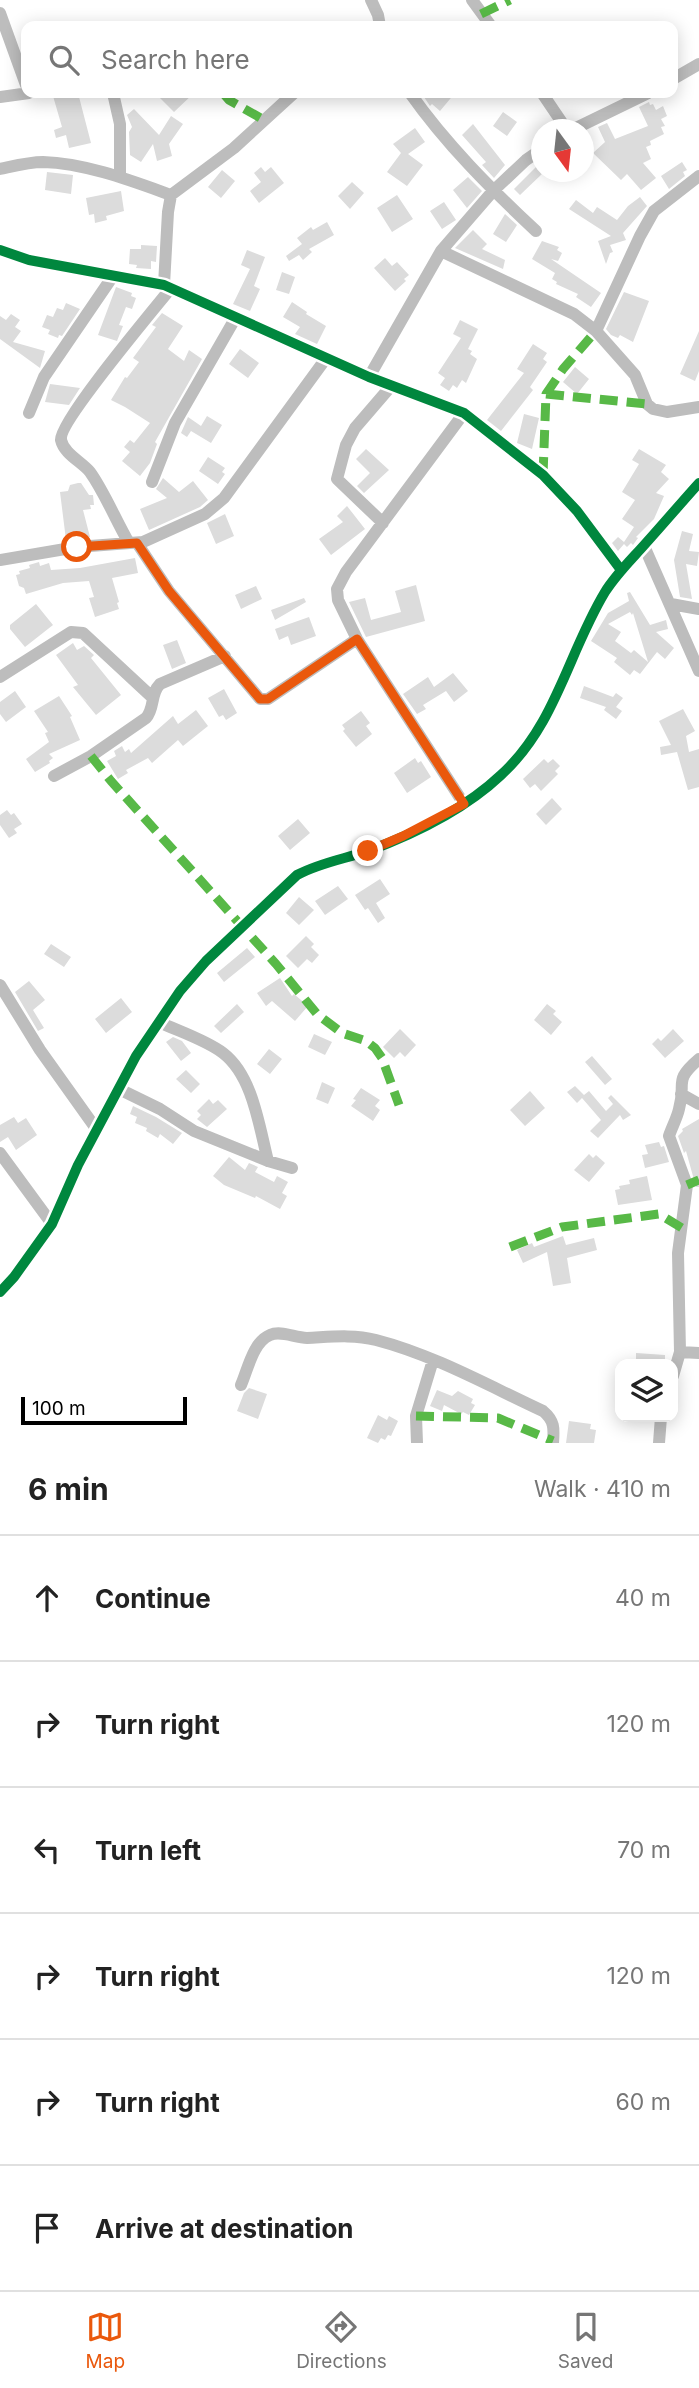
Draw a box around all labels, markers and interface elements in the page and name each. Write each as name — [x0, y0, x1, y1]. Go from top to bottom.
search box — [21, 21, 678, 98]
icon: search — [45, 41, 83, 79]
text: Search here — [101, 44, 250, 75]
north arrow — [531, 119, 594, 182]
route start — [61, 531, 92, 562]
route end — [352, 835, 383, 866]
map controls — [615, 1359, 678, 1422]
button: layers — [615, 1359, 678, 1422]
scale bar — [21, 1394, 187, 1426]
text: 100 m — [32, 1397, 86, 1420]
text: 6 min — [28, 1471, 109, 1507]
text: Walk · 410 m — [534, 1475, 671, 1503]
icon: ahead — [28, 1579, 66, 1617]
text: Continue — [95, 1583, 211, 1614]
text: 40 m — [615, 1584, 671, 1612]
icon: right — [28, 1705, 66, 1743]
text: Turn right — [95, 1709, 220, 1740]
text: 120 m — [606, 1710, 671, 1738]
icon: left — [28, 1831, 66, 1869]
text: Turn left — [95, 1835, 201, 1866]
text: 70 m — [617, 1836, 671, 1864]
icon: right — [28, 1957, 66, 1995]
text: Turn right — [95, 1961, 220, 1992]
text: 120 m — [606, 1962, 671, 1990]
icon: right — [28, 2083, 66, 2121]
text: Turn right — [95, 2087, 220, 2118]
text: 60 m — [616, 2088, 671, 2116]
icon: arrive — [28, 2209, 66, 2247]
text: Arrive at destination — [95, 2213, 354, 2244]
tab: Map — [86, 2308, 125, 2373]
tab: Directions — [296, 2308, 387, 2373]
tab: Saved — [558, 2308, 613, 2373]

